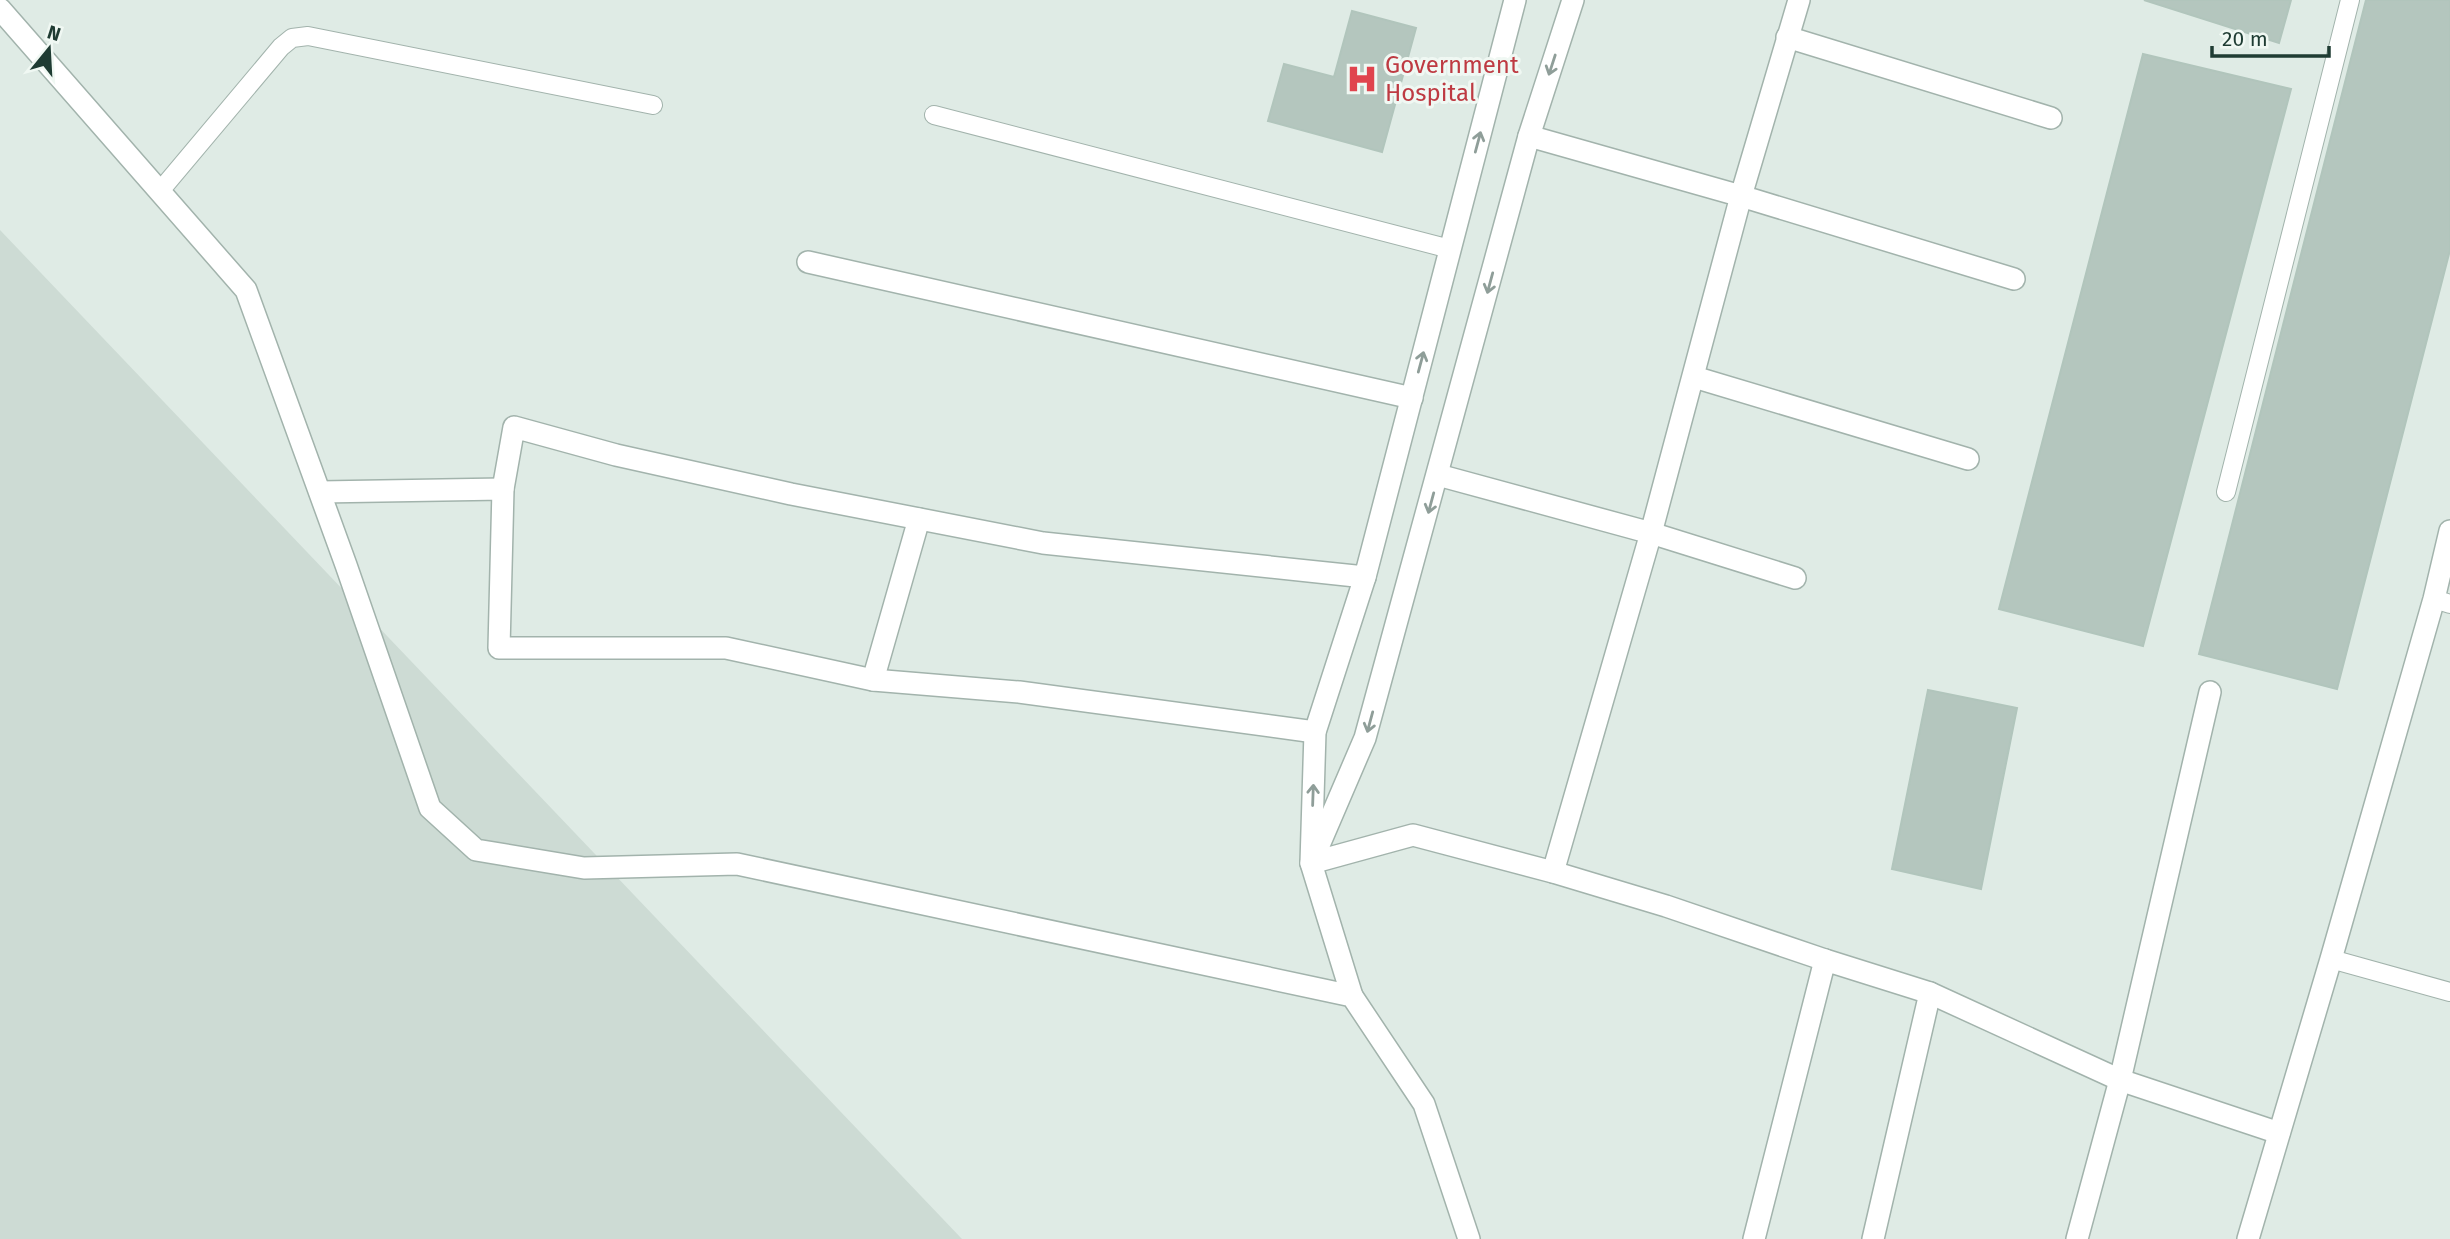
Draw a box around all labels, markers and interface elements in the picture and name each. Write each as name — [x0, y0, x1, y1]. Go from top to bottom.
north arrow — [14, 14, 84, 84]
scale bar — [2212, 14, 2329, 58]
text: N — [45, 20, 64, 46]
text: 20 m — [2222, 26, 2268, 52]
place label: Government Hospital — [1385, 51, 1519, 107]
one-way arrow — [1545, 54, 1558, 76]
hospital icon: Government Hospital — [1345, 62, 1379, 96]
one-way arrow — [1473, 131, 1486, 153]
one-way arrow — [1482, 272, 1495, 294]
one-way arrow — [1415, 351, 1428, 374]
one-way arrow — [1423, 492, 1436, 514]
one-way arrow — [1363, 711, 1376, 733]
one-way arrow — [1307, 784, 1320, 807]

